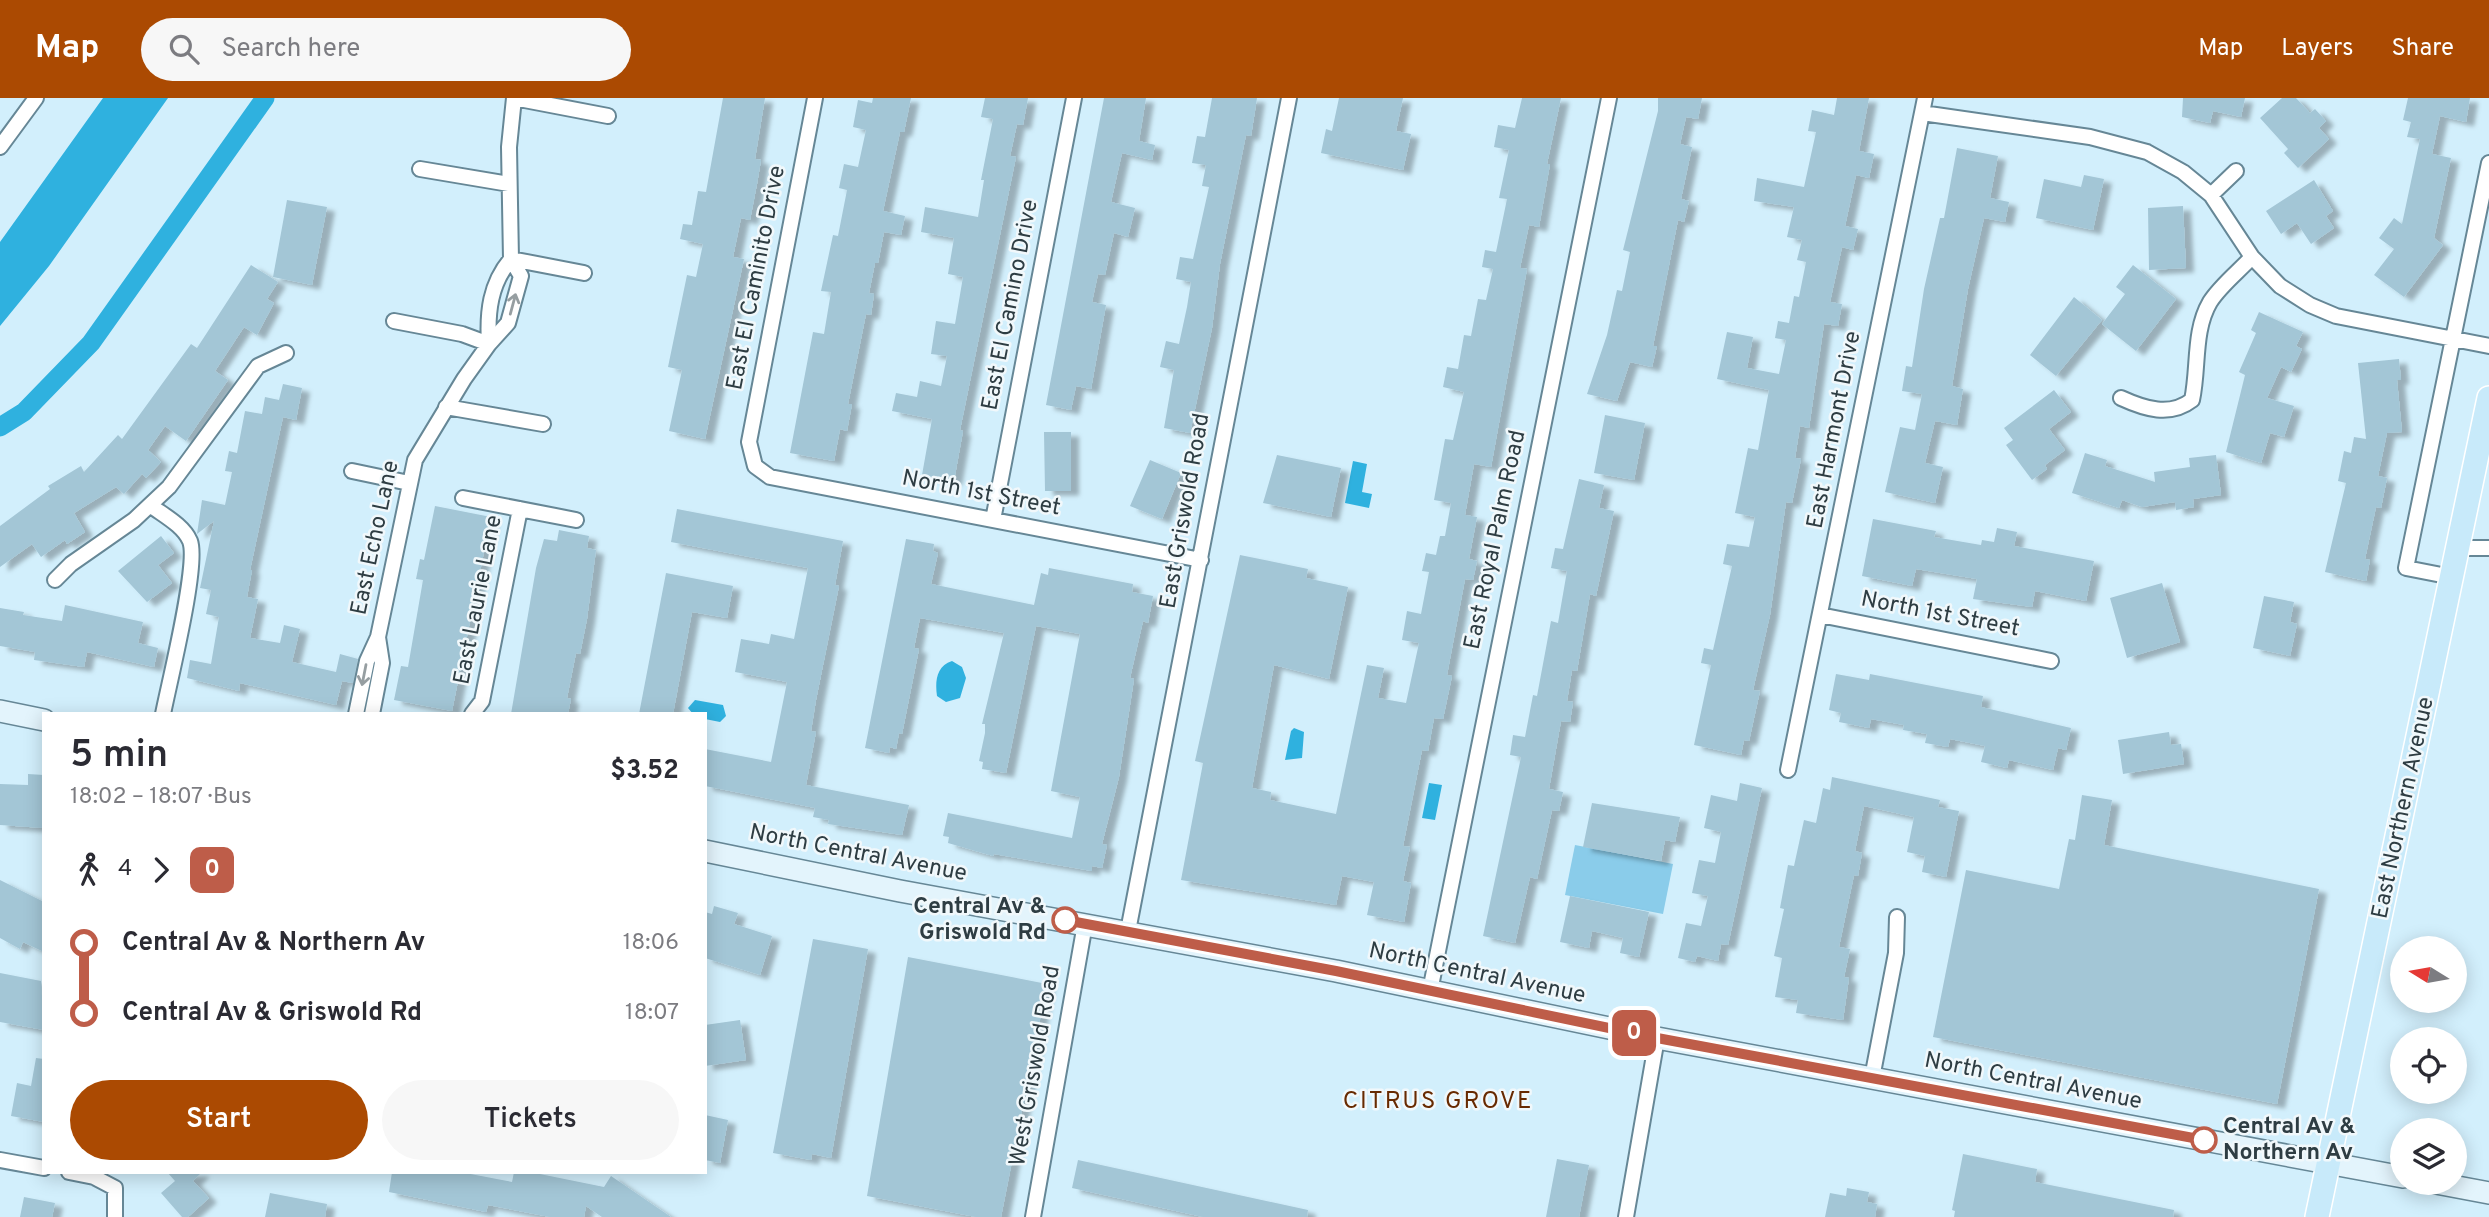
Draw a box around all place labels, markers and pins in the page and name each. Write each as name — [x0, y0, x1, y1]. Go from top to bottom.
place label: Central Av & Griswold Rd — [913, 893, 1046, 948]
marker: Central Av & Griswold Rd — [1052, 907, 1078, 933]
place label: Central Av & Northern Av — [2223, 1113, 2356, 1168]
marker: Central Av & Northern Av — [2191, 1127, 2217, 1153]

